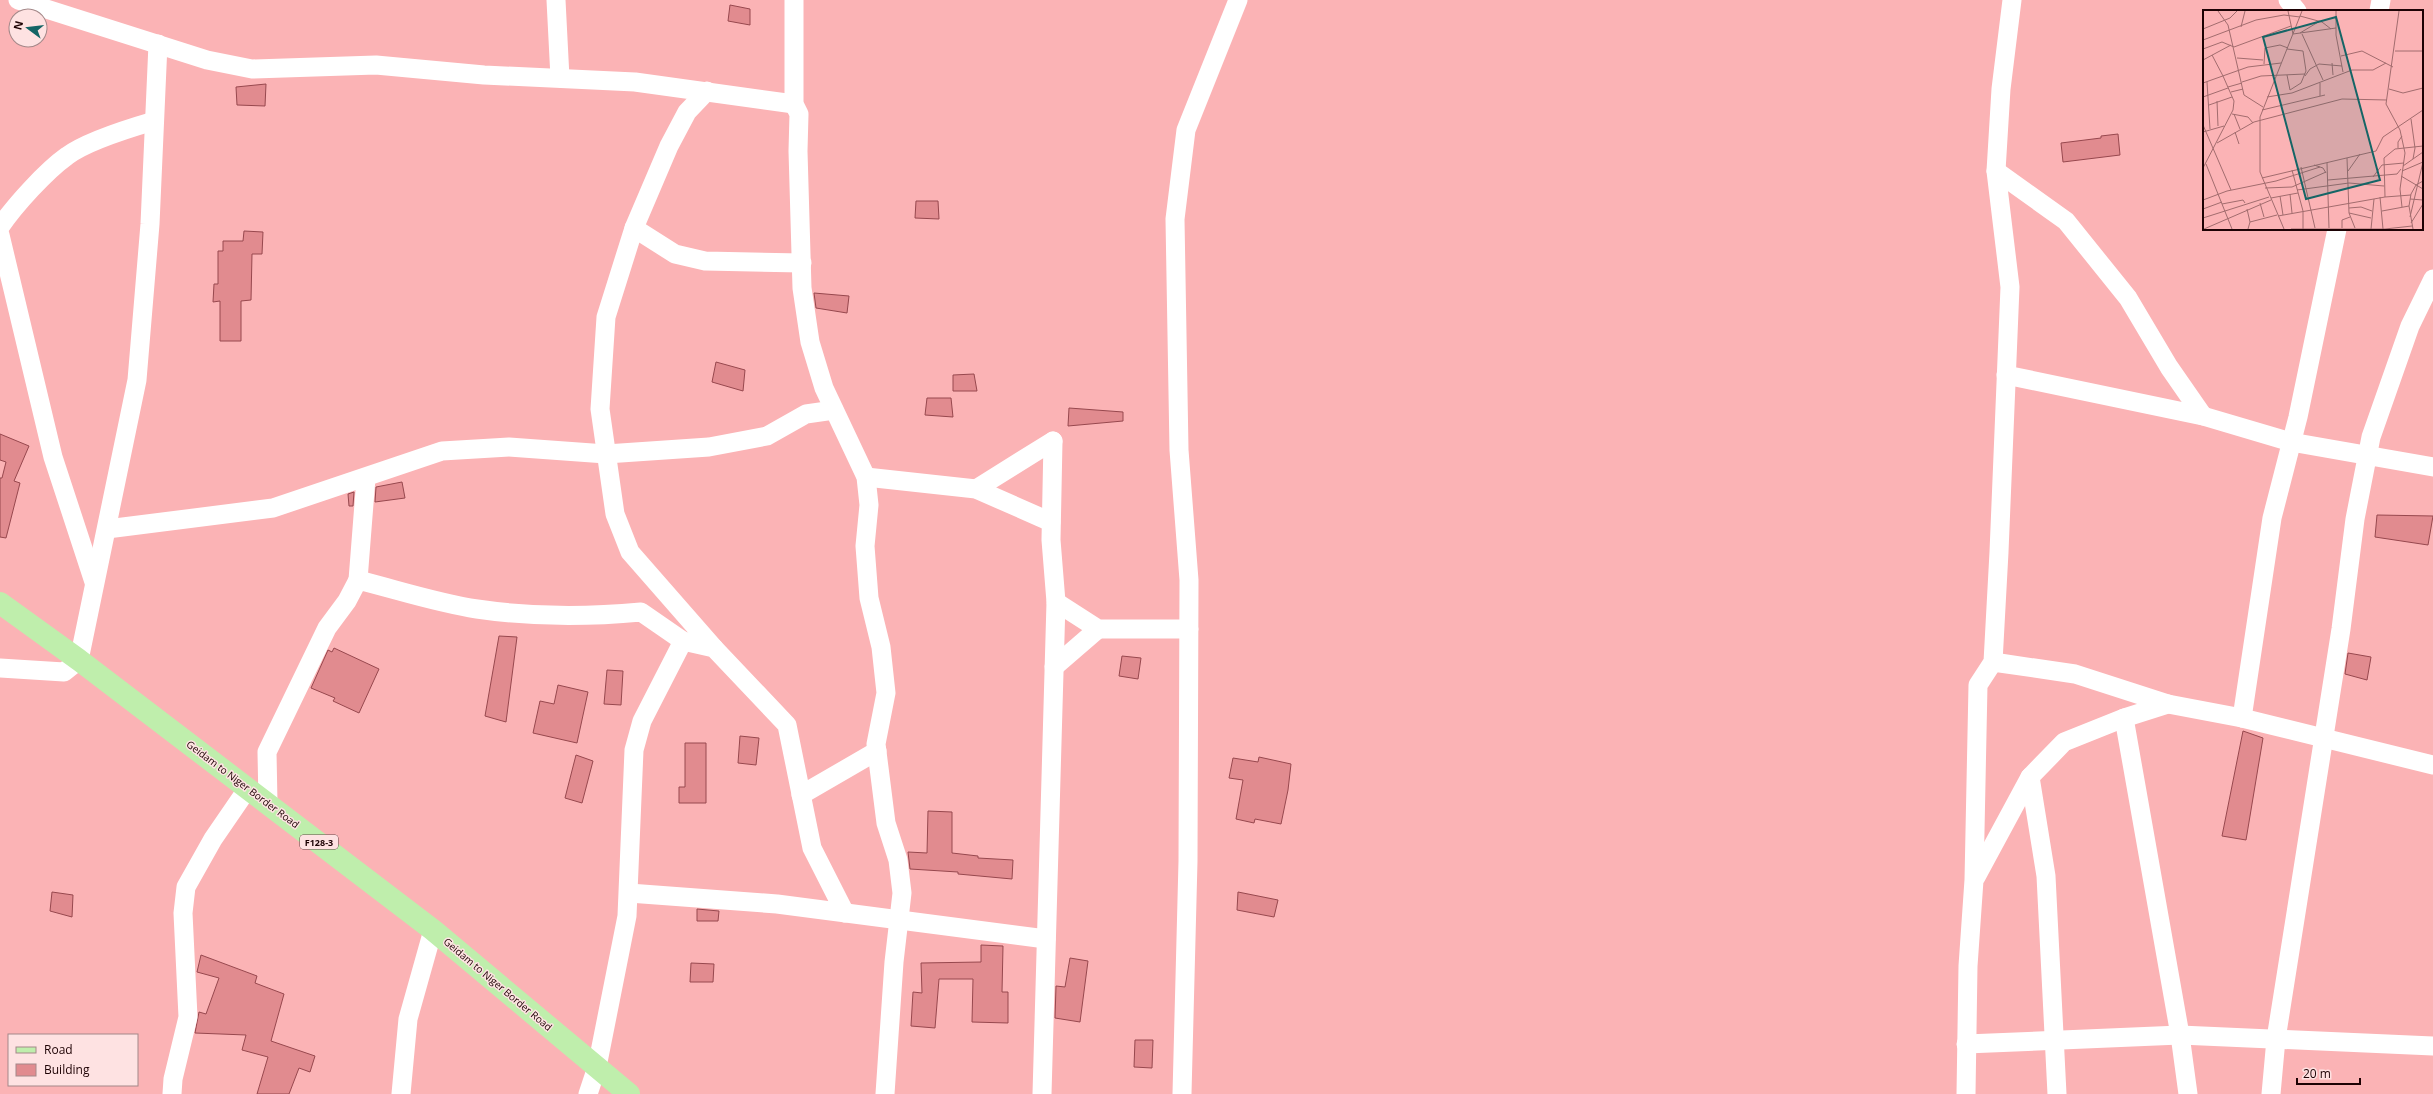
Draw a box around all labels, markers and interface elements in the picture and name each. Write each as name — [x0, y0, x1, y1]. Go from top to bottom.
north arrow — [8, 8, 48, 48]
inset map — [2203, 10, 2423, 230]
text: N — [9, 19, 26, 32]
street label: Geidam to Niger Border Road — [184, 737, 302, 831]
road number: F128-3 — [300, 835, 338, 849]
street label: Geidam to Niger Border Road — [441, 934, 555, 1034]
legend — [8, 1034, 138, 1086]
text: Road — [44, 1041, 73, 1058]
scale bar — [2297, 1060, 2360, 1086]
text: Building — [44, 1061, 90, 1078]
text: 20 m — [2303, 1065, 2331, 1082]

